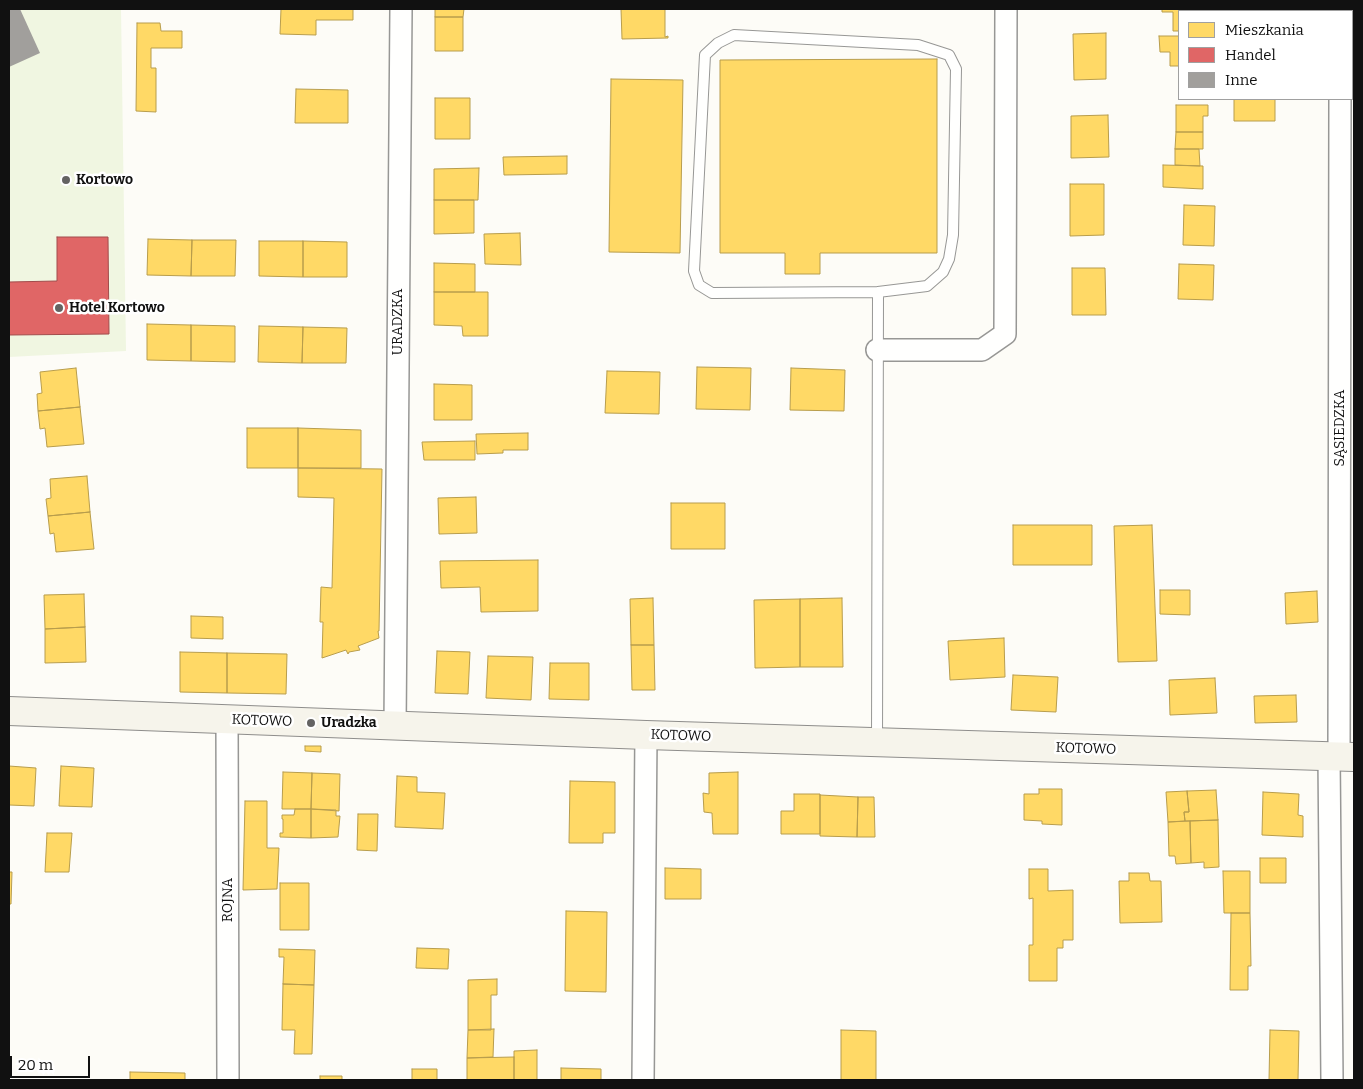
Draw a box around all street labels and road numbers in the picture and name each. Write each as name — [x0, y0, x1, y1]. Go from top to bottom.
street label: URADZKA — [390, 289, 406, 355]
street label: SĄSIEDZKA — [1332, 390, 1348, 466]
street label: KOTOWO — [231, 712, 293, 730]
street label: KOTOWO — [650, 727, 712, 745]
street label: KOTOWO — [1055, 740, 1117, 758]
street label: ROJNA — [220, 878, 236, 922]

